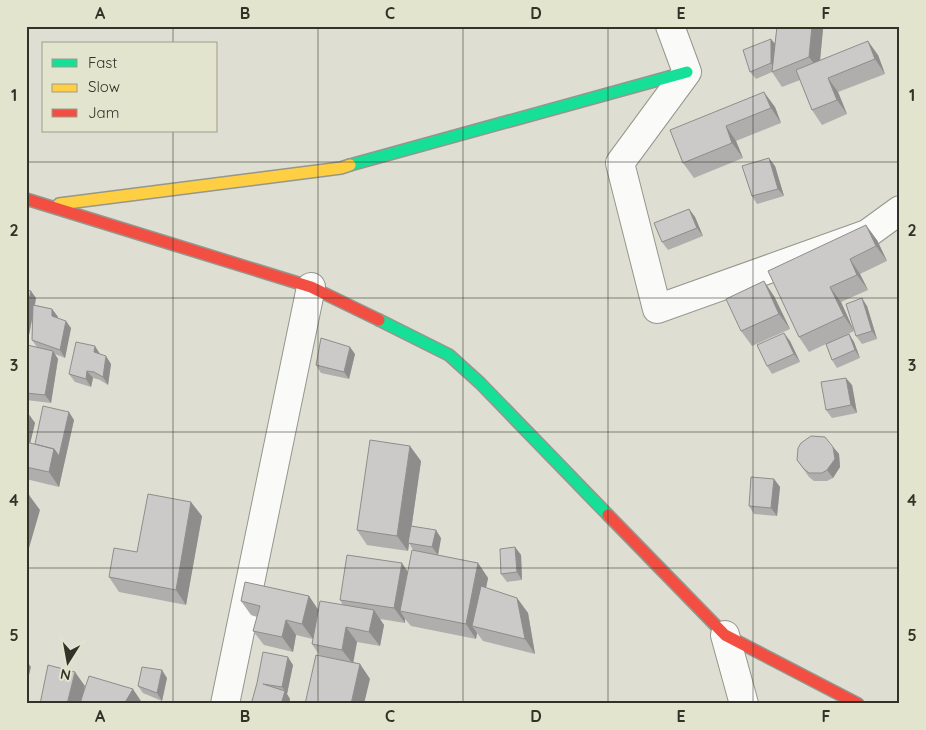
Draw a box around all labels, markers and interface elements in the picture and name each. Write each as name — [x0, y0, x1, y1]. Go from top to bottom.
text: A — [95, 3, 106, 23]
text: B — [240, 3, 250, 23]
text: C — [385, 3, 395, 23]
text: D — [530, 3, 542, 23]
text: E — [676, 3, 686, 23]
text: F — [822, 3, 831, 23]
legend — [42, 42, 218, 132]
text: Fast — [88, 53, 117, 72]
text: Slow — [88, 77, 120, 96]
text: 1 — [11, 85, 17, 105]
text: 1 — [909, 85, 915, 105]
text: Jam — [88, 103, 119, 122]
text: 2 — [9, 220, 19, 240]
text: 2 — [907, 220, 917, 240]
text: 3 — [10, 355, 18, 375]
text: 3 — [908, 355, 916, 375]
text: 4 — [9, 490, 19, 510]
text: 4 — [907, 490, 917, 510]
text: 5 — [9, 625, 19, 645]
text: 5 — [907, 625, 917, 645]
north arrow — [42, 638, 92, 688]
text: N — [59, 665, 72, 685]
text: A — [95, 706, 106, 726]
text: B — [240, 706, 250, 726]
text: C — [385, 706, 395, 726]
text: D — [530, 706, 542, 726]
text: E — [676, 706, 686, 726]
text: F — [822, 706, 831, 726]

